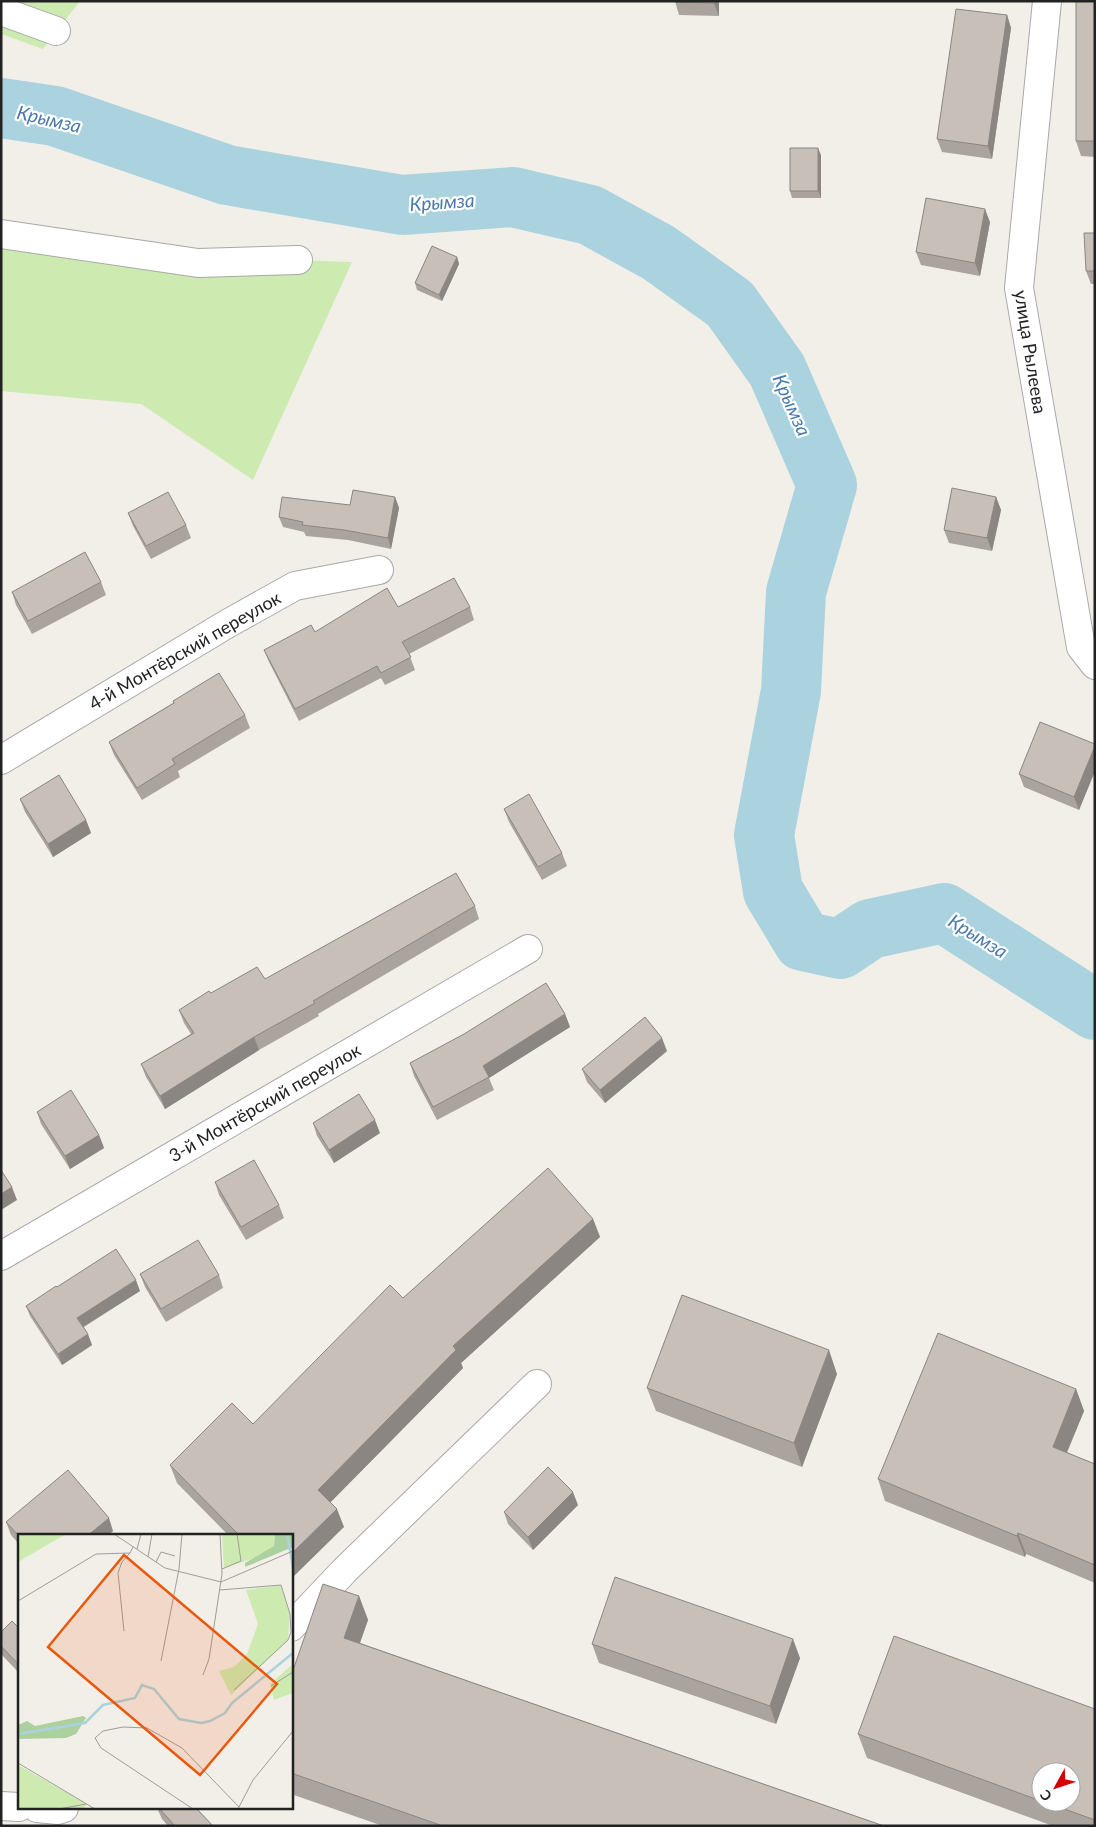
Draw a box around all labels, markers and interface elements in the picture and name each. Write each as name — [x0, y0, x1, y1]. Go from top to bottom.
water label: Крымза — [15, 100, 83, 137]
water label: Крымза — [409, 188, 475, 215]
street label: улица Рылеева — [1010, 288, 1052, 415]
water label: Крымза — [769, 370, 816, 439]
street label: 4-й Монтёрский переулок — [85, 586, 285, 714]
water label: Крымза — [945, 909, 1012, 963]
street label: 3-й Монтёрский переулок — [165, 1038, 365, 1166]
inset map — [18, 1534, 292, 1810]
north arrow — [1031, 1762, 1081, 1812]
text: С — [1036, 1786, 1055, 1805]

